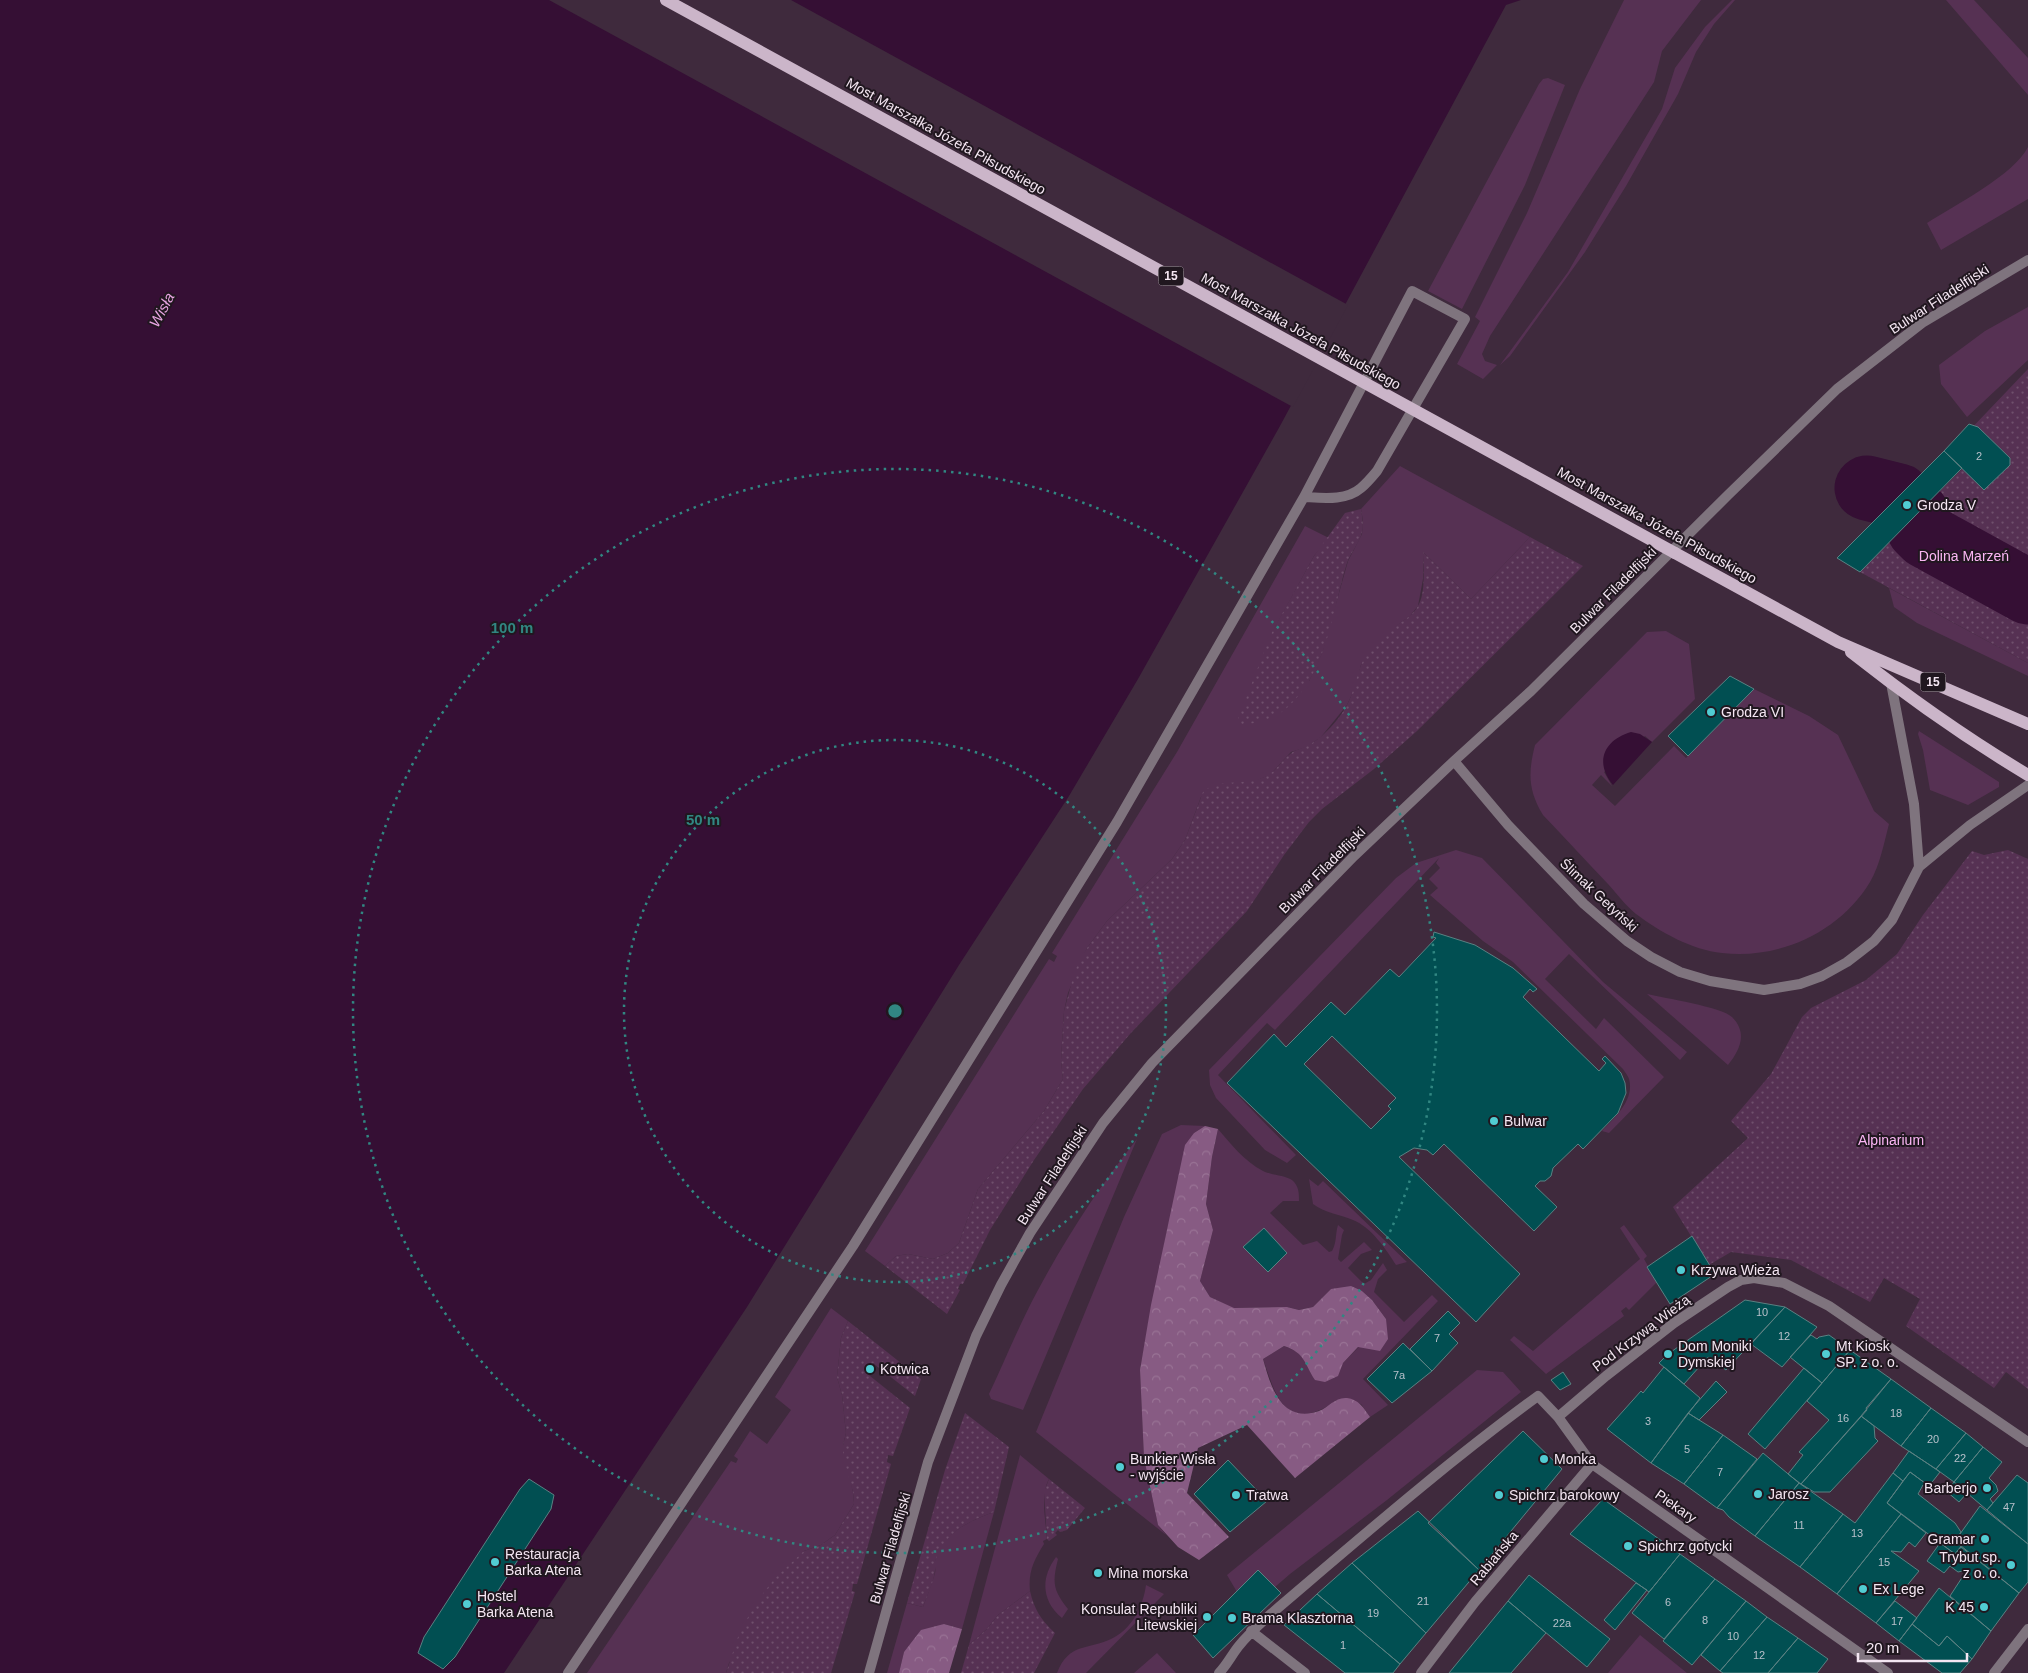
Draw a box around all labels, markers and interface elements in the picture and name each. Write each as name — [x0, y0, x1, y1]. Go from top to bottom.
street label: Most Marszałka Józefa Piłsudskiego — [843, 74, 1049, 198]
street label: Bulwar Filadelfijski — [1886, 261, 1992, 337]
road number: 15 — [1158, 266, 1184, 286]
street label: Most Marszałka Józefa Piłsudskiego — [1198, 269, 1404, 393]
water label: Wisła — [145, 290, 178, 330]
house number: 2 — [1976, 450, 1982, 462]
street label: Most Marszałka Józefa Piłsudskiego — [1554, 463, 1760, 587]
place label: Grodza V — [1917, 497, 1977, 513]
marker: Grodza V — [1901, 499, 1913, 511]
street label: Bulwar Filadelfijski — [1567, 544, 1659, 636]
park label: Dolina Marzeń — [1919, 548, 2009, 564]
text: 100 m — [491, 619, 533, 636]
road number: 15 — [1920, 672, 1946, 692]
place label: Grodza VI — [1721, 704, 1784, 720]
marker: Grodza VI — [1705, 706, 1717, 718]
text: 50 m — [686, 811, 720, 828]
street label: Bulwar Filadelfijski — [1276, 824, 1368, 916]
street label: Ślimak Getyński — [1557, 854, 1642, 935]
centre of rings — [886, 1002, 904, 1020]
place label: Bulwar — [1504, 1113, 1547, 1129]
marker: Bulwar — [1488, 1115, 1500, 1127]
street label: Bulwar Filadelfijski — [1014, 1122, 1090, 1228]
park label: Alpinarium — [1858, 1132, 1924, 1148]
place label: Krzywa Wieża — [1691, 1262, 1780, 1278]
marker: Krzywa Wieża — [1675, 1264, 1687, 1276]
street label: Pod Krzywą Wieżą — [1589, 1291, 1693, 1375]
house number: 10 — [1756, 1306, 1768, 1318]
house number: 12 — [1778, 1330, 1790, 1342]
house number: 7 — [1434, 1332, 1440, 1344]
place label: Dom Moniki Dymskiej — [1678, 1338, 1752, 1370]
place label: Mt Kiosk SP. z o. o. — [1836, 1338, 1899, 1370]
marker: Dom Moniki Dymskiej — [1662, 1348, 1674, 1360]
marker: Mt Kiosk SP. z o. o. — [1820, 1348, 1832, 1360]
place label: Kotwica — [880, 1361, 929, 1377]
marker: Kotwica — [864, 1363, 876, 1375]
house number: 7a — [1393, 1369, 1406, 1381]
house number: 18 — [1890, 1407, 1902, 1419]
house number: 16 — [1837, 1412, 1849, 1424]
house number: 3 — [1645, 1415, 1651, 1427]
house number: 20 — [1927, 1433, 1939, 1445]
house number: 5 — [1684, 1443, 1690, 1455]
place label: Bunkier Wisła - wyjście — [1130, 1451, 1216, 1483]
place label: Monka — [1554, 1451, 1596, 1467]
house number: 22 — [1954, 1452, 1966, 1464]
marker: Monka — [1538, 1453, 1550, 1465]
marker: Bunkier Wisła - wyjście — [1114, 1461, 1126, 1473]
house number: 7 — [1717, 1466, 1723, 1478]
place label: Barberjo — [1924, 1480, 1977, 1496]
marker: Barberjo — [1981, 1482, 1993, 1494]
street label: Piekary — [1652, 1486, 1700, 1526]
place label: Jarosz — [1768, 1486, 1809, 1502]
place label: Tratwa — [1246, 1487, 1288, 1503]
place label: Spichrz barokowy — [1509, 1487, 1620, 1503]
marker: Jarosz — [1752, 1488, 1764, 1500]
marker: Tratwa — [1230, 1489, 1242, 1501]
marker: Spichrz barokowy — [1493, 1489, 1505, 1501]
street label: Bulwar Filadelfijski — [866, 1490, 914, 1606]
house number: 47 — [2003, 1501, 2015, 1513]
house number: 11 — [1793, 1519, 1805, 1531]
street label: Rabiańska — [1467, 1527, 1522, 1588]
house number: 13 — [1851, 1527, 1863, 1539]
place label: Gramar — [1928, 1531, 1975, 1547]
marker: Gramar — [1979, 1533, 1991, 1545]
place label: Spichrz gotycki — [1638, 1538, 1732, 1554]
marker: Spichrz gotycki — [1622, 1540, 1634, 1552]
place label: Restauracja Barka Atena — [505, 1546, 581, 1578]
place label: Trybut sp. z o. o. — [1939, 1549, 2001, 1581]
marker: Restauracja Barka Atena — [489, 1556, 501, 1568]
house number: 15 — [1878, 1556, 1890, 1568]
marker: Trybut sp. z o. o. — [2005, 1559, 2017, 1571]
place label: Mina morska — [1108, 1565, 1188, 1581]
marker: Mina morska — [1092, 1567, 1104, 1579]
place label: Ex Lege — [1873, 1581, 1925, 1597]
marker: Ex Lege — [1857, 1583, 1869, 1595]
place label: Hostel Barka Atena — [477, 1588, 553, 1620]
house number: 21 — [1417, 1595, 1429, 1607]
house number: 6 — [1665, 1596, 1671, 1608]
marker: Hostel Barka Atena — [461, 1598, 473, 1610]
place label: K 45 — [1945, 1599, 1974, 1615]
place label: Konsulat Republiki Litewskiej — [1081, 1601, 1197, 1633]
marker: K 45 — [1978, 1601, 1990, 1613]
house number: 19 — [1367, 1607, 1379, 1619]
place label: Brama Klasztorna — [1242, 1610, 1353, 1626]
marker: Konsulat Republiki Litewskiej — [1201, 1611, 1213, 1623]
marker: Brama Klasztorna — [1226, 1612, 1238, 1624]
house number: 8 — [1702, 1614, 1708, 1626]
house number: 17 — [1891, 1615, 1903, 1627]
house number: 22a — [1553, 1617, 1572, 1629]
house number: 10 — [1727, 1630, 1739, 1642]
scale bar — [1858, 1630, 1967, 1662]
house number: 1 — [1340, 1639, 1346, 1651]
text: 20 m — [1866, 1639, 1899, 1656]
house number: 12 — [1753, 1649, 1765, 1661]

